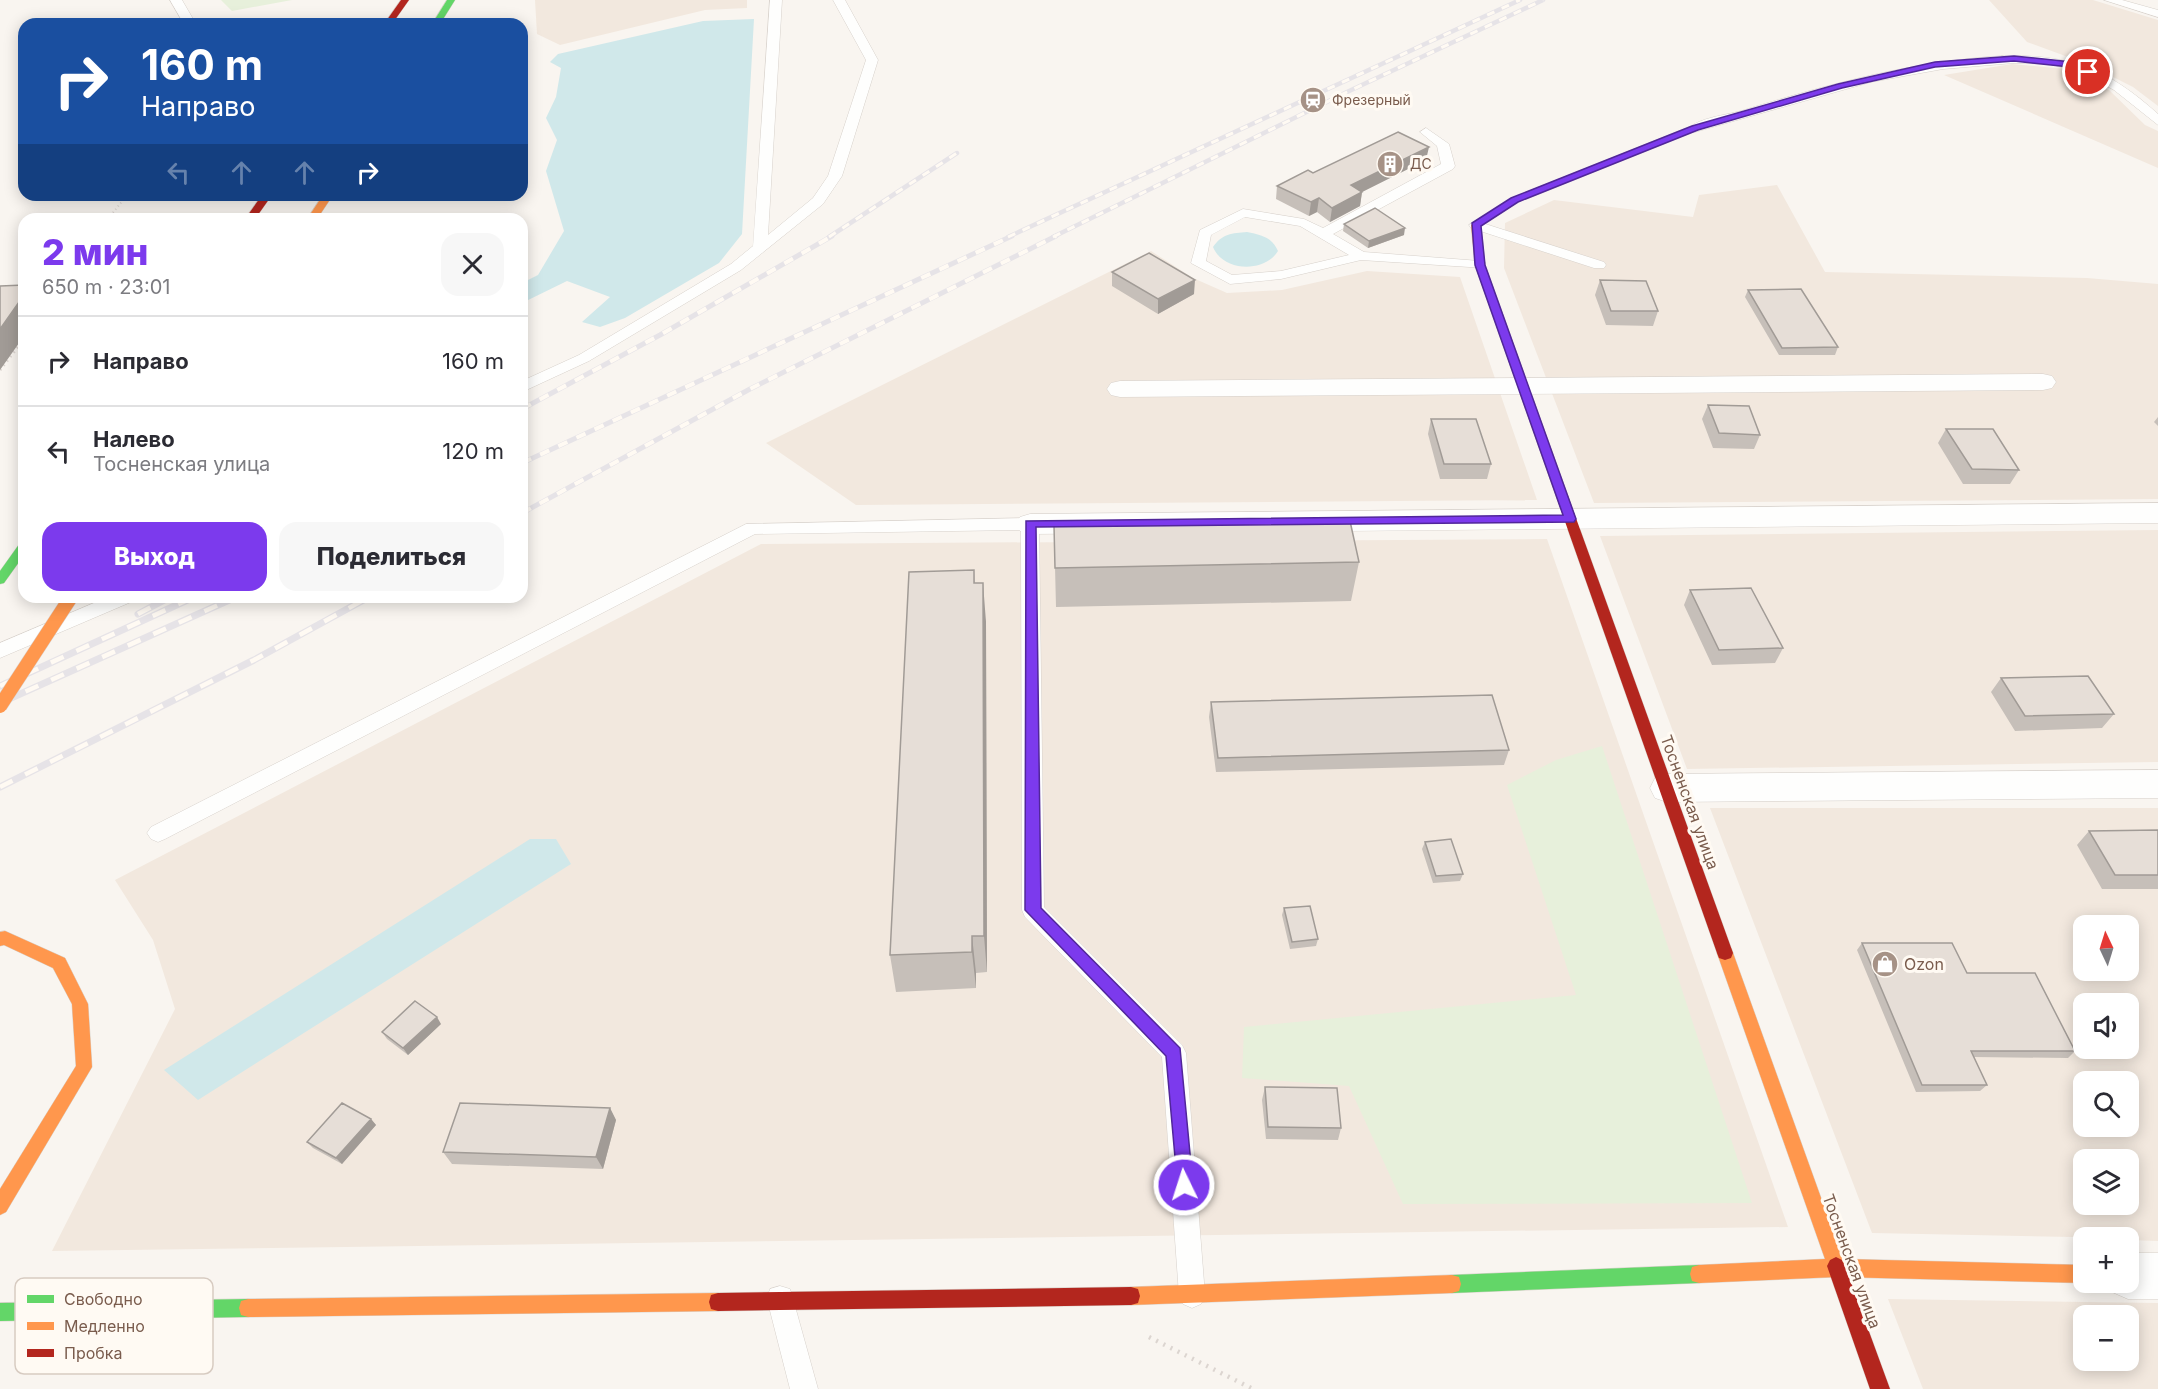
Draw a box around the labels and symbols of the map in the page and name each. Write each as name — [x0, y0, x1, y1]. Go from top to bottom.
pin — [2062, 46, 2113, 97]
station icon: Фрезерный — [1298, 85, 1328, 115]
place label: Фрезерный — [1332, 91, 1411, 108]
building icon: ДС — [1375, 149, 1405, 179]
place label: ДС — [1410, 155, 1432, 172]
street label: Тосненская улица — [1656, 732, 1724, 872]
north arrow — [2073, 915, 2139, 981]
shop icon: Ozon — [1870, 949, 1900, 979]
place label: Ozon — [1904, 954, 1944, 974]
position arrow — [1152, 1153, 1216, 1217]
street label: Тосненская улица — [1818, 1191, 1886, 1331]
legend — [15, 1278, 213, 1374]
text: Свободно — [64, 1289, 143, 1309]
text: Медленно — [64, 1316, 145, 1336]
text: Пробка — [64, 1343, 122, 1363]

